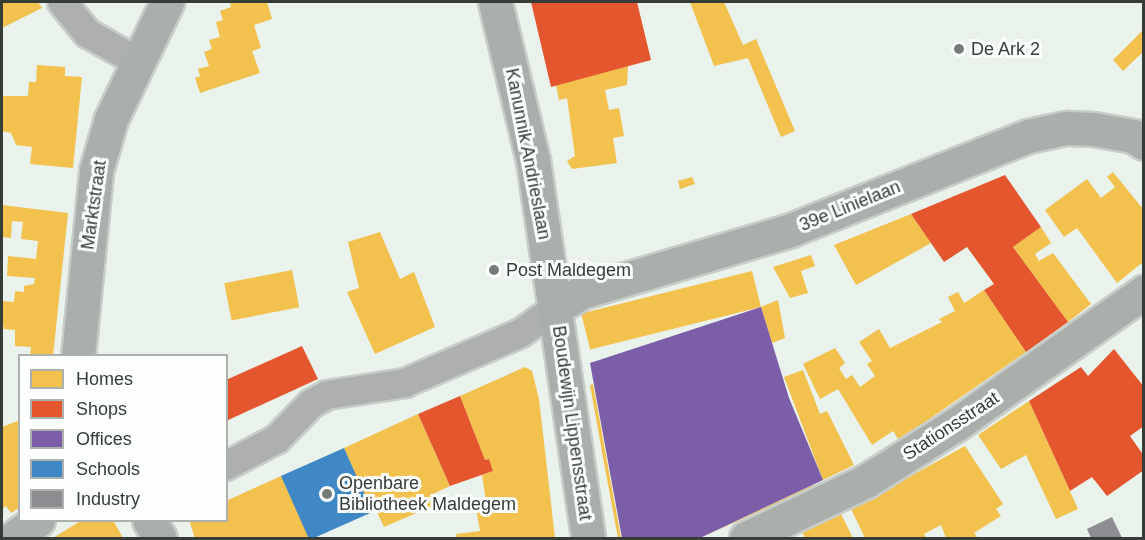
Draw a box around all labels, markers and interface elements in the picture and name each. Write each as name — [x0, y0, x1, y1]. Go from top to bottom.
place label: De Ark 2 — [971, 38, 1041, 60]
marker: De Ark 2 — [952, 42, 966, 56]
street label: Kanunnik Andrieslaan — [501, 66, 555, 242]
street label: Marktstraat — [77, 159, 111, 251]
street label: 39e Linielaan — [796, 176, 904, 236]
place label: Post Maldegem — [506, 259, 631, 281]
marker: Post Maldegem — [487, 263, 501, 277]
street label: Boudewijn Lippensstraat — [548, 324, 596, 522]
legend — [18, 354, 228, 522]
text: Homes — [76, 369, 133, 389]
street label: Stationsstraat — [899, 387, 1003, 465]
text: Shops — [76, 399, 127, 419]
text: Offices — [76, 429, 132, 449]
text: Schools — [76, 459, 140, 479]
place label: Openbare Bibliotheek Maldegem — [339, 473, 516, 516]
marker: Openbare Bibliotheek Maldegem — [320, 487, 334, 501]
text: Industry — [76, 489, 140, 509]

